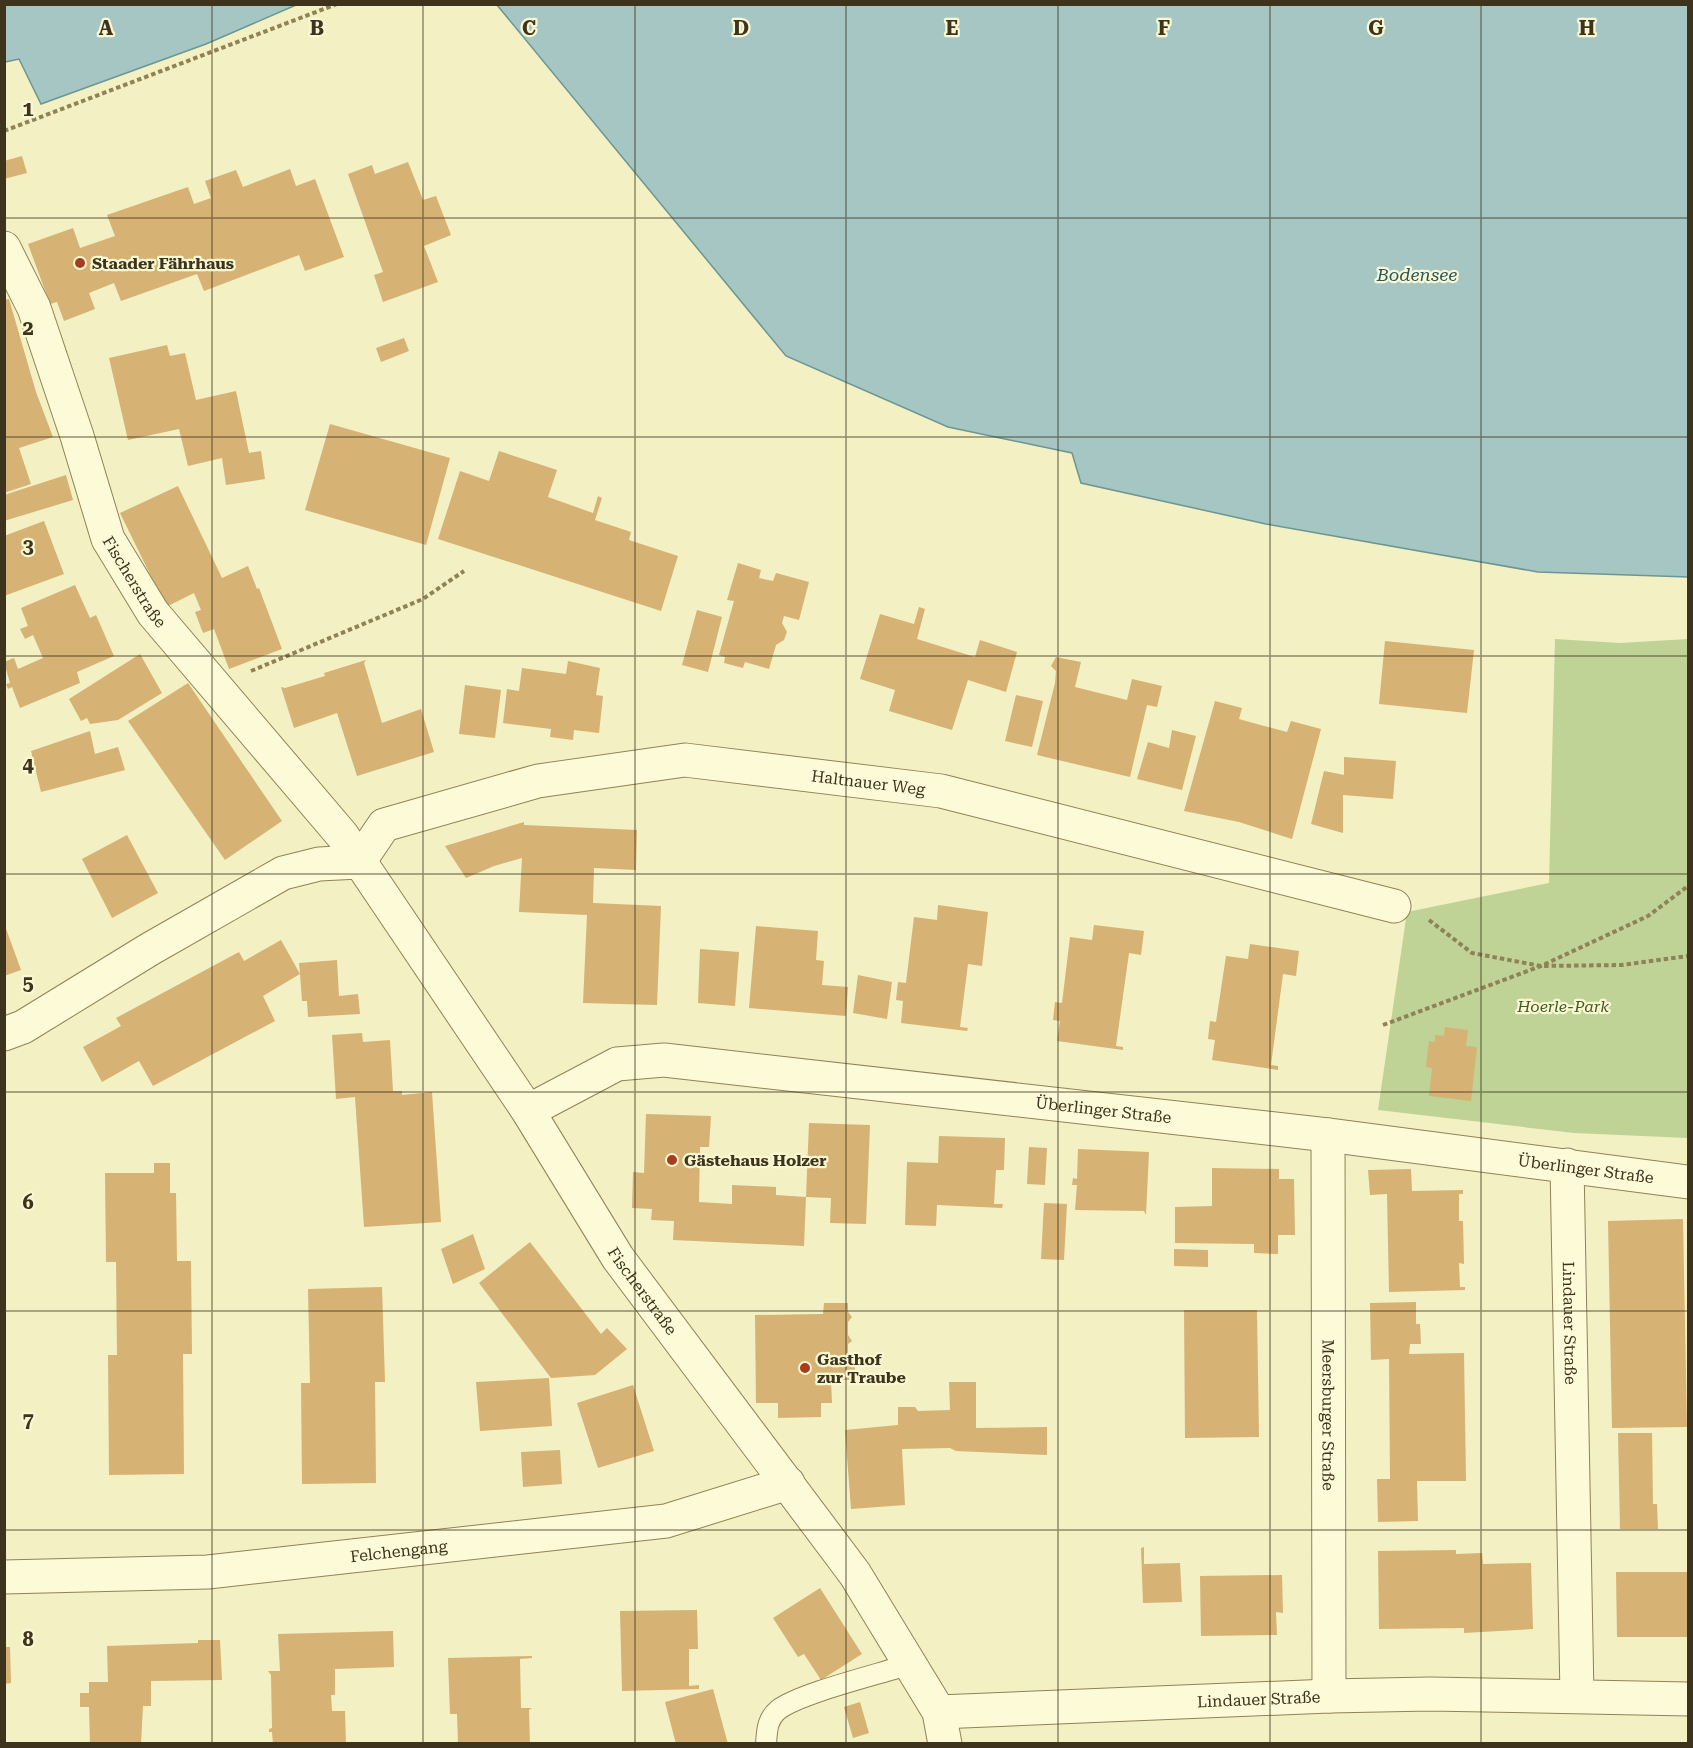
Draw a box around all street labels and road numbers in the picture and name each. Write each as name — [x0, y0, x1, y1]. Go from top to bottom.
street label: Fischerstraße — [98, 533, 170, 632]
street label: Haltnauer Weg — [810, 766, 927, 799]
street label: Überlinger Straße — [1034, 1093, 1173, 1127]
street label: Überlinger Straße — [1517, 1151, 1655, 1187]
street label: Fischerstraße — [604, 1244, 681, 1339]
street label: Lindauer Straße — [1559, 1261, 1580, 1385]
street label: Meersburger Straße — [1318, 1339, 1338, 1491]
street label: Felchengang — [349, 1536, 449, 1566]
street label: Lindauer Straße — [1197, 1687, 1321, 1711]

